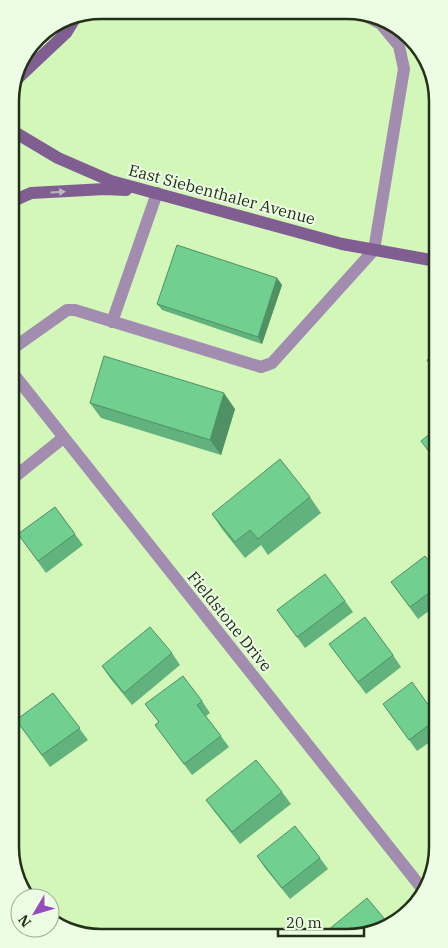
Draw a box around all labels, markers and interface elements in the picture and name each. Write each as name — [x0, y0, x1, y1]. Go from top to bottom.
street label: East Siebenthaler Avenue — [126, 159, 318, 229]
one-way arrow — [50, 187, 66, 195]
street label: Fieldstone Drive — [184, 567, 276, 675]
north arrow — [10, 888, 60, 938]
scale bar — [278, 906, 364, 938]
text: N — [14, 911, 35, 931]
text: 20 m — [286, 913, 322, 932]

